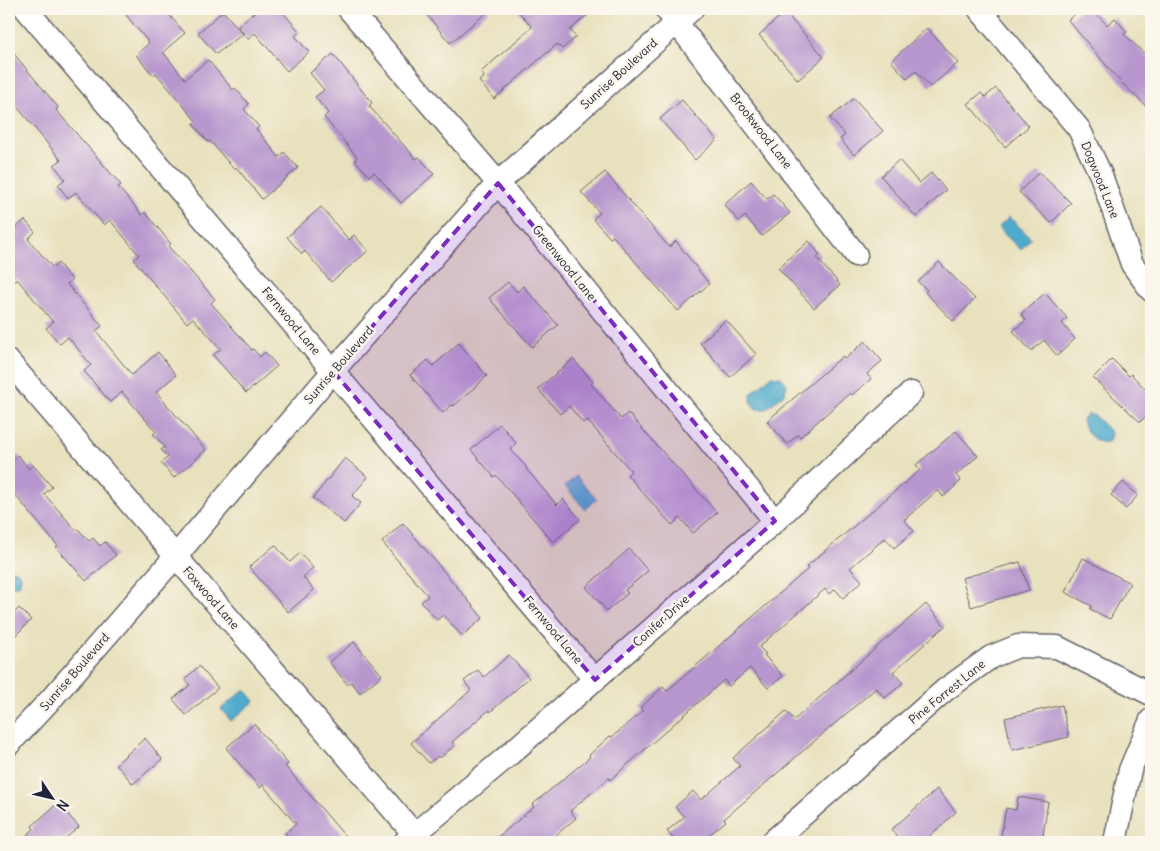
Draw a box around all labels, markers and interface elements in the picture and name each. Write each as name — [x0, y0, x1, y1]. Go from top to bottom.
street label: Sunrise Boulevard — [577, 35, 660, 112]
street label: Brookwood Lane — [727, 90, 796, 171]
street label: Dogwood Lane — [1078, 139, 1123, 220]
street label: Greenwood Lane — [529, 222, 599, 303]
street label: Fernwood Lane — [259, 284, 324, 358]
street label: Sunrise Boulevard — [301, 323, 376, 407]
street label: Foxwood Lane — [180, 563, 243, 632]
street label: Conifer Drive — [629, 592, 692, 650]
street label: Fernwood Lane — [521, 593, 586, 667]
street label: Sunrise Boulevard — [37, 630, 112, 714]
street label: Pine Forrest Lane — [905, 656, 988, 727]
north arrow — [28, 774, 78, 824]
text: N — [52, 796, 73, 815]

